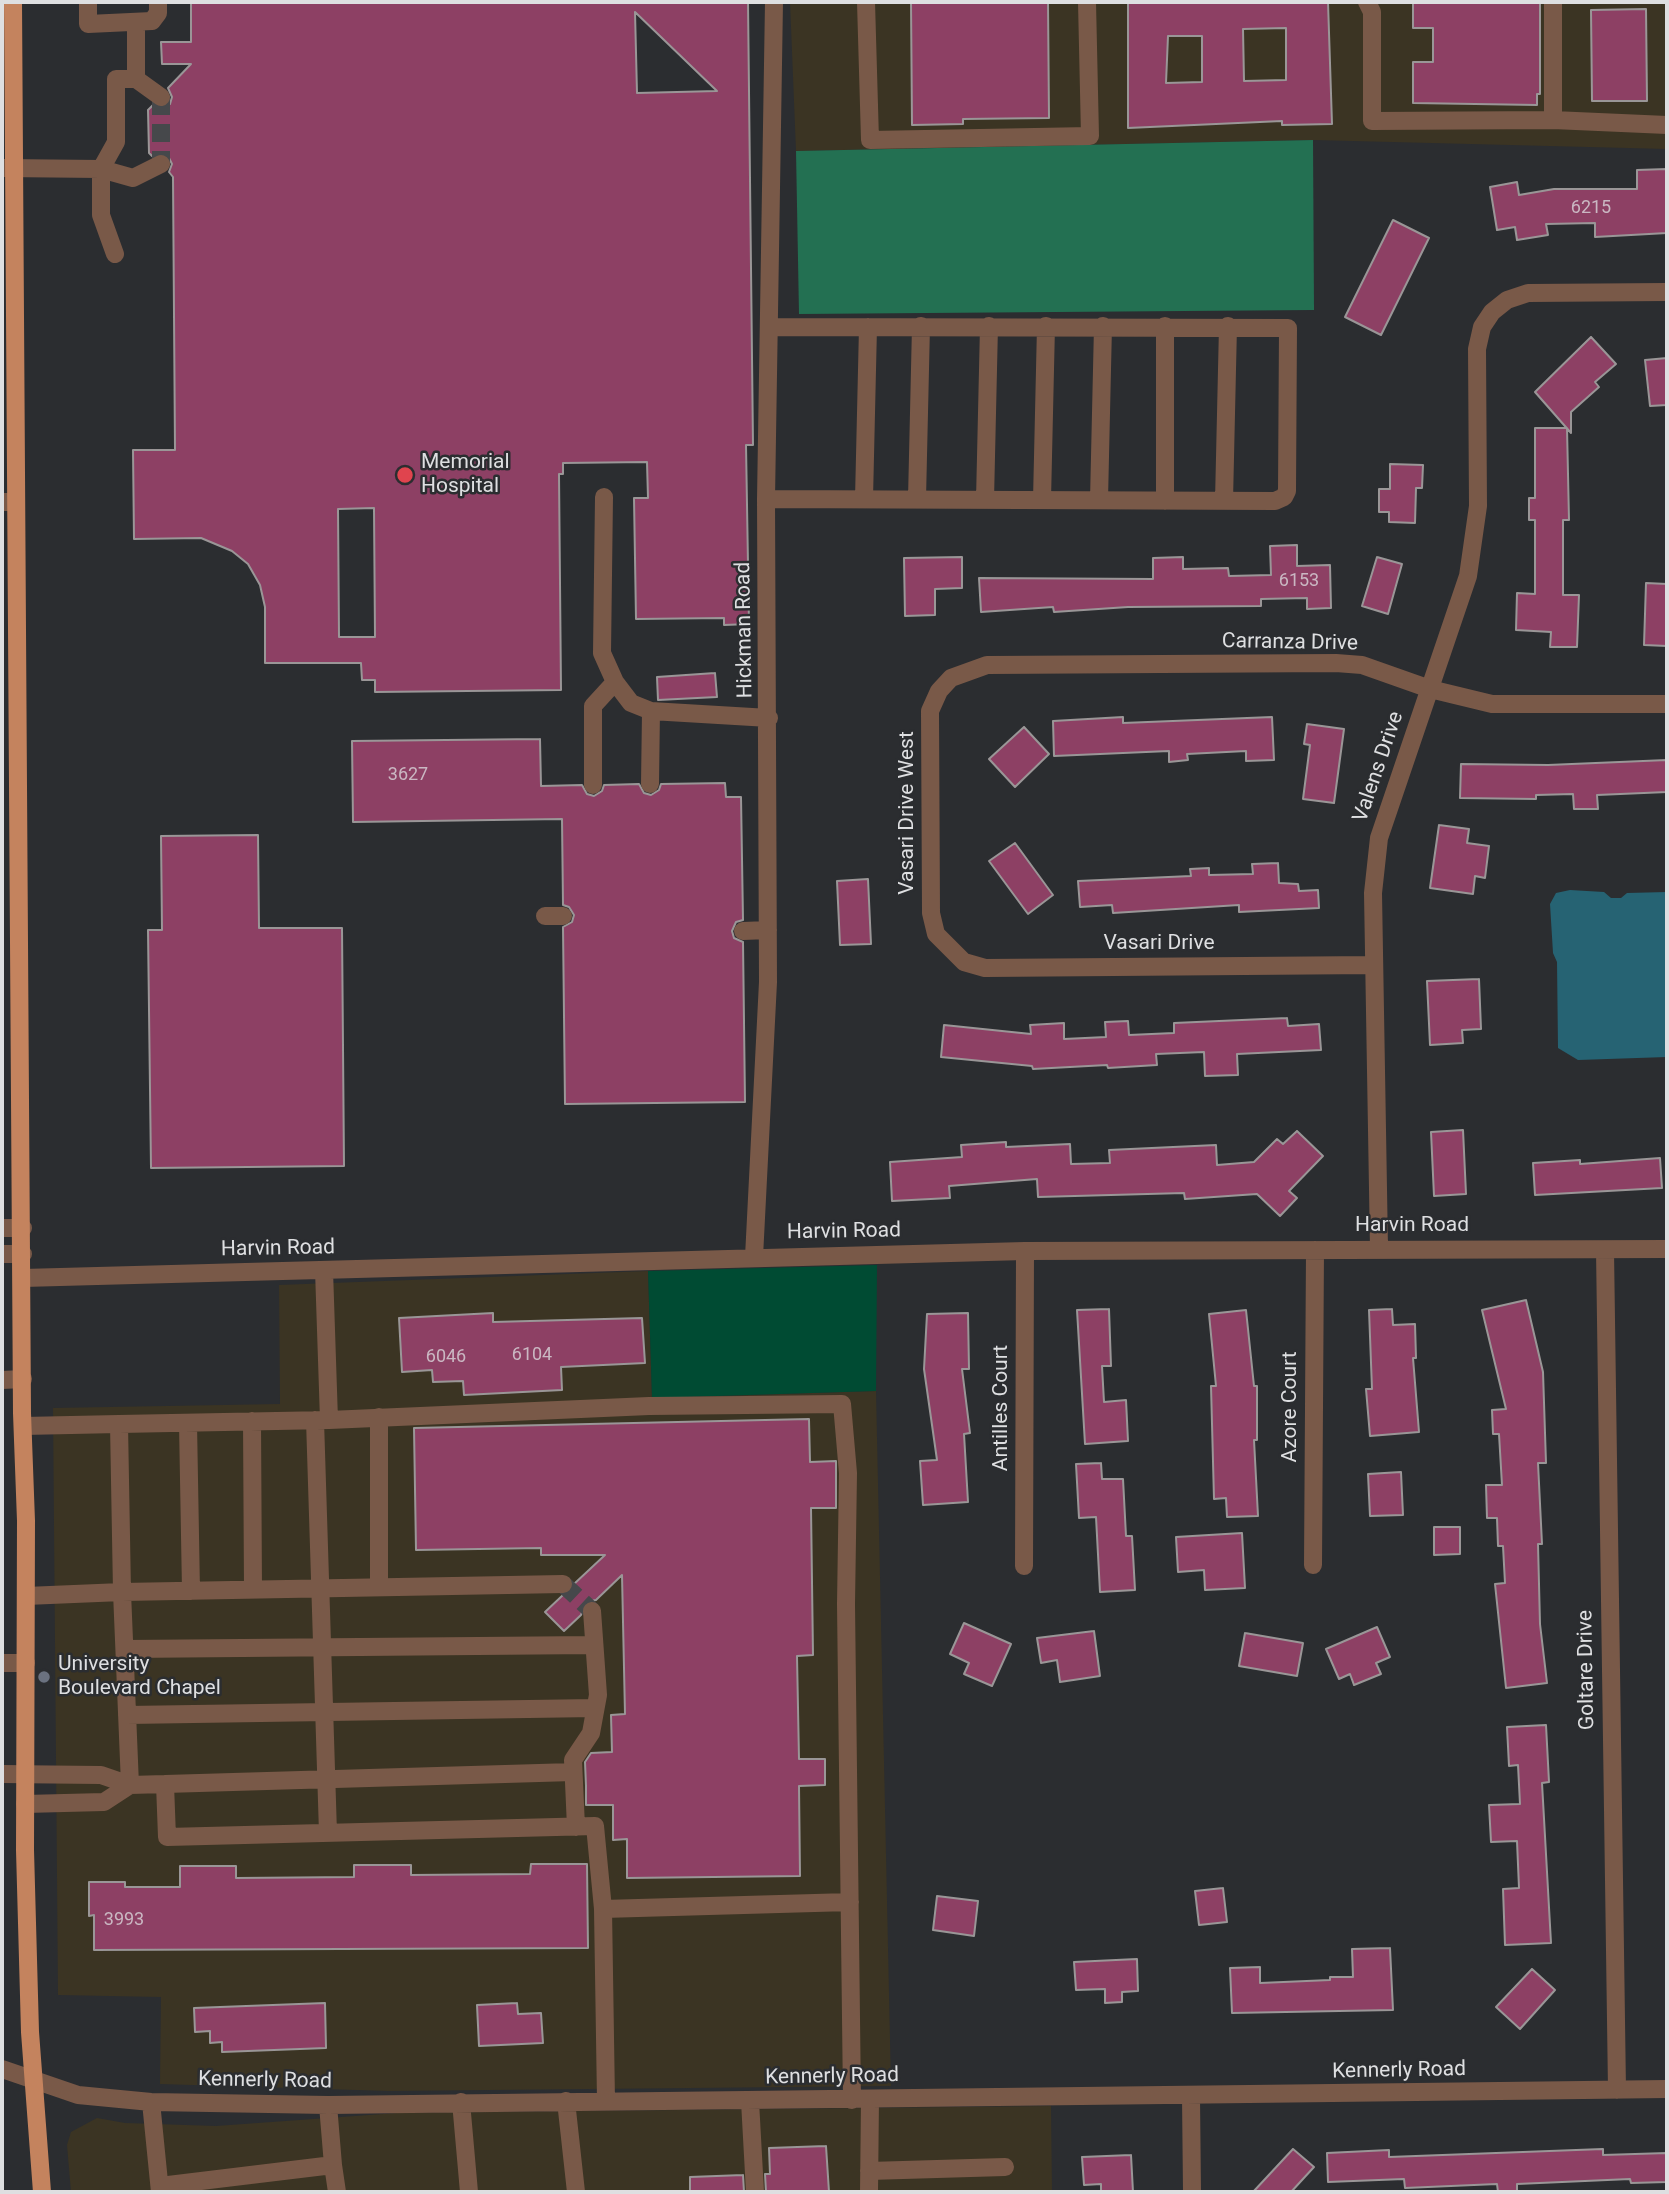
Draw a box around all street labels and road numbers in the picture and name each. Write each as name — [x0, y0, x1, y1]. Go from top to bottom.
street label: Hickman Road — [731, 562, 759, 698]
street label: Carranza Drive — [1222, 629, 1358, 657]
street label: Valens Drive — [1348, 708, 1410, 826]
street label: Vasari Drive West — [895, 731, 921, 895]
street label: Vasari Drive — [1103, 931, 1215, 957]
street label: Harvin Road — [1355, 1213, 1469, 1239]
street label: Harvin Road — [787, 1218, 901, 1246]
street label: Harvin Road — [221, 1235, 335, 1263]
street label: Antilles Court — [989, 1345, 1015, 1471]
street label: Azore Court — [1278, 1351, 1304, 1463]
street label: Goltare Drive — [1573, 1610, 1601, 1730]
street label: Kennerly Road — [1332, 2057, 1466, 2085]
street label: Kennerly Road — [765, 2063, 899, 2091]
street label: Kennerly Road — [198, 2067, 332, 2095]

